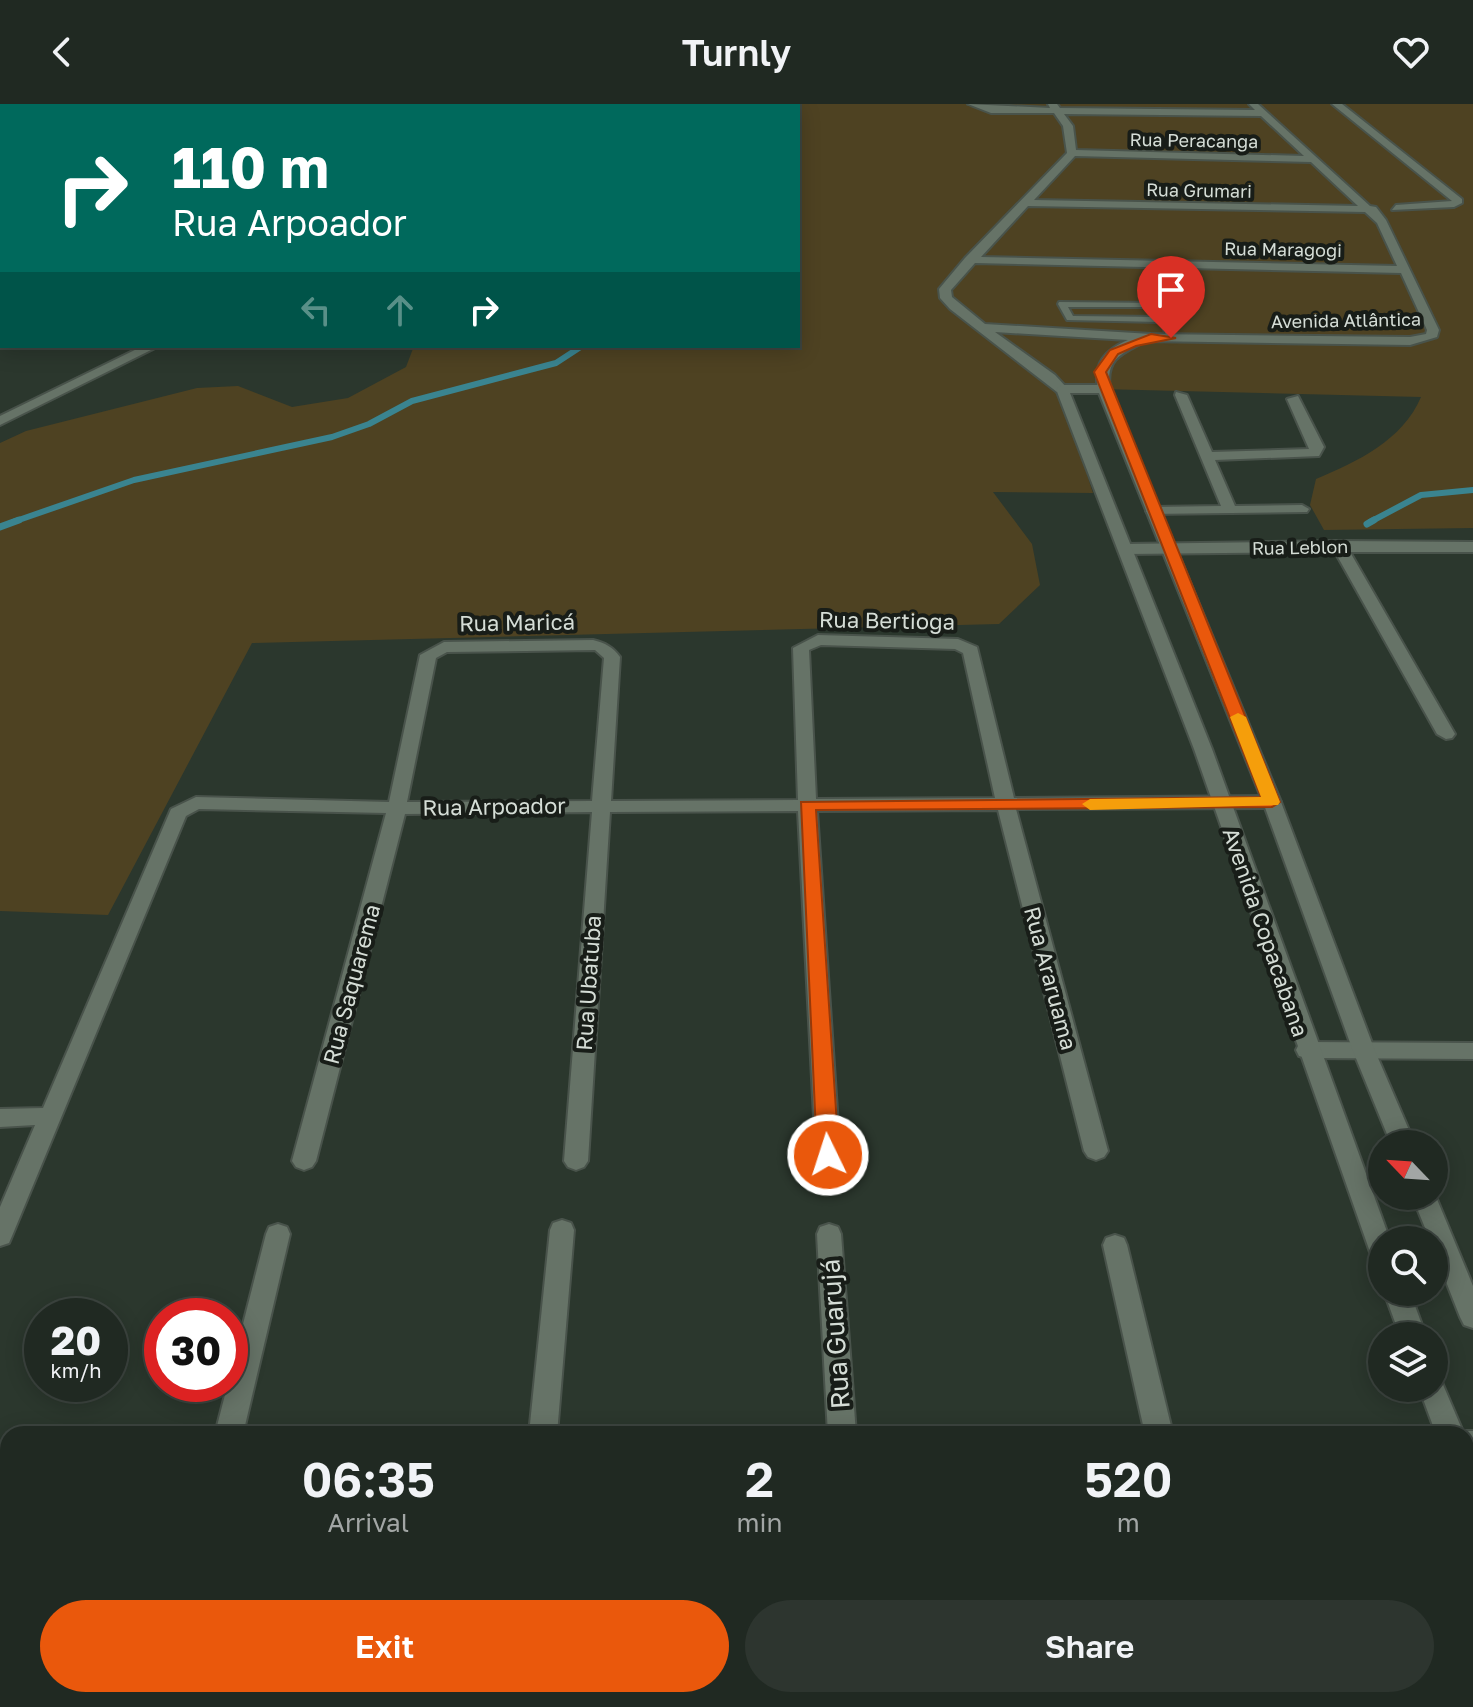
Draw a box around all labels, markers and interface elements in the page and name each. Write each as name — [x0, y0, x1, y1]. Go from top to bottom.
icon: back — [40, 30, 84, 74]
icon: heart — [1389, 30, 1433, 74]
text: Turnly — [682, 31, 791, 74]
street label: Rua Peracanga — [1129, 128, 1259, 152]
text: 110 m — [172, 133, 329, 200]
icon: right — [40, 136, 144, 240]
street label: Rua Grumari — [1146, 178, 1252, 202]
text: Rua Arpoador — [172, 201, 407, 244]
street label: Rua Maragogi — [1224, 237, 1342, 261]
pin — [1137, 256, 1205, 338]
icon: arrive — [1149, 268, 1193, 312]
icon: left — [294, 288, 338, 332]
icon: ahead — [378, 288, 422, 332]
icon: right — [462, 288, 506, 332]
street label: Avenida Atlântica — [1271, 308, 1421, 332]
street label: Rua Leblon — [1252, 535, 1348, 559]
street label: Rua Bertioga — [819, 605, 955, 635]
street label: Rua Maricá — [459, 607, 575, 637]
street label: Rua Arpoador — [422, 791, 566, 821]
street label: Avenida Copacabana — [1218, 824, 1314, 1040]
street label: Rua Saquarema — [317, 901, 385, 1067]
street label: Rua Araruama — [1019, 903, 1083, 1053]
street label: Rua Ubatuba — [570, 914, 606, 1052]
position arrow — [786, 1113, 870, 1197]
north arrow — [1368, 1130, 1448, 1210]
map controls — [1368, 1130, 1448, 1402]
button: search — [1368, 1226, 1448, 1306]
street label: Rua Guarujá — [814, 1258, 856, 1410]
speed limit sign: 30 — [144, 1298, 248, 1402]
text: 20 — [51, 1316, 101, 1364]
button: layers — [1368, 1322, 1448, 1402]
text: km/h — [51, 1358, 101, 1382]
text: 06:35 — [302, 1450, 435, 1508]
text: 2 — [745, 1450, 774, 1508]
text: 520 — [1084, 1450, 1172, 1508]
text: Arrival — [328, 1507, 409, 1538]
text: min — [737, 1507, 783, 1538]
text: m — [1117, 1507, 1140, 1538]
button: Exit — [40, 1600, 729, 1692]
button: Share — [745, 1600, 1434, 1692]

